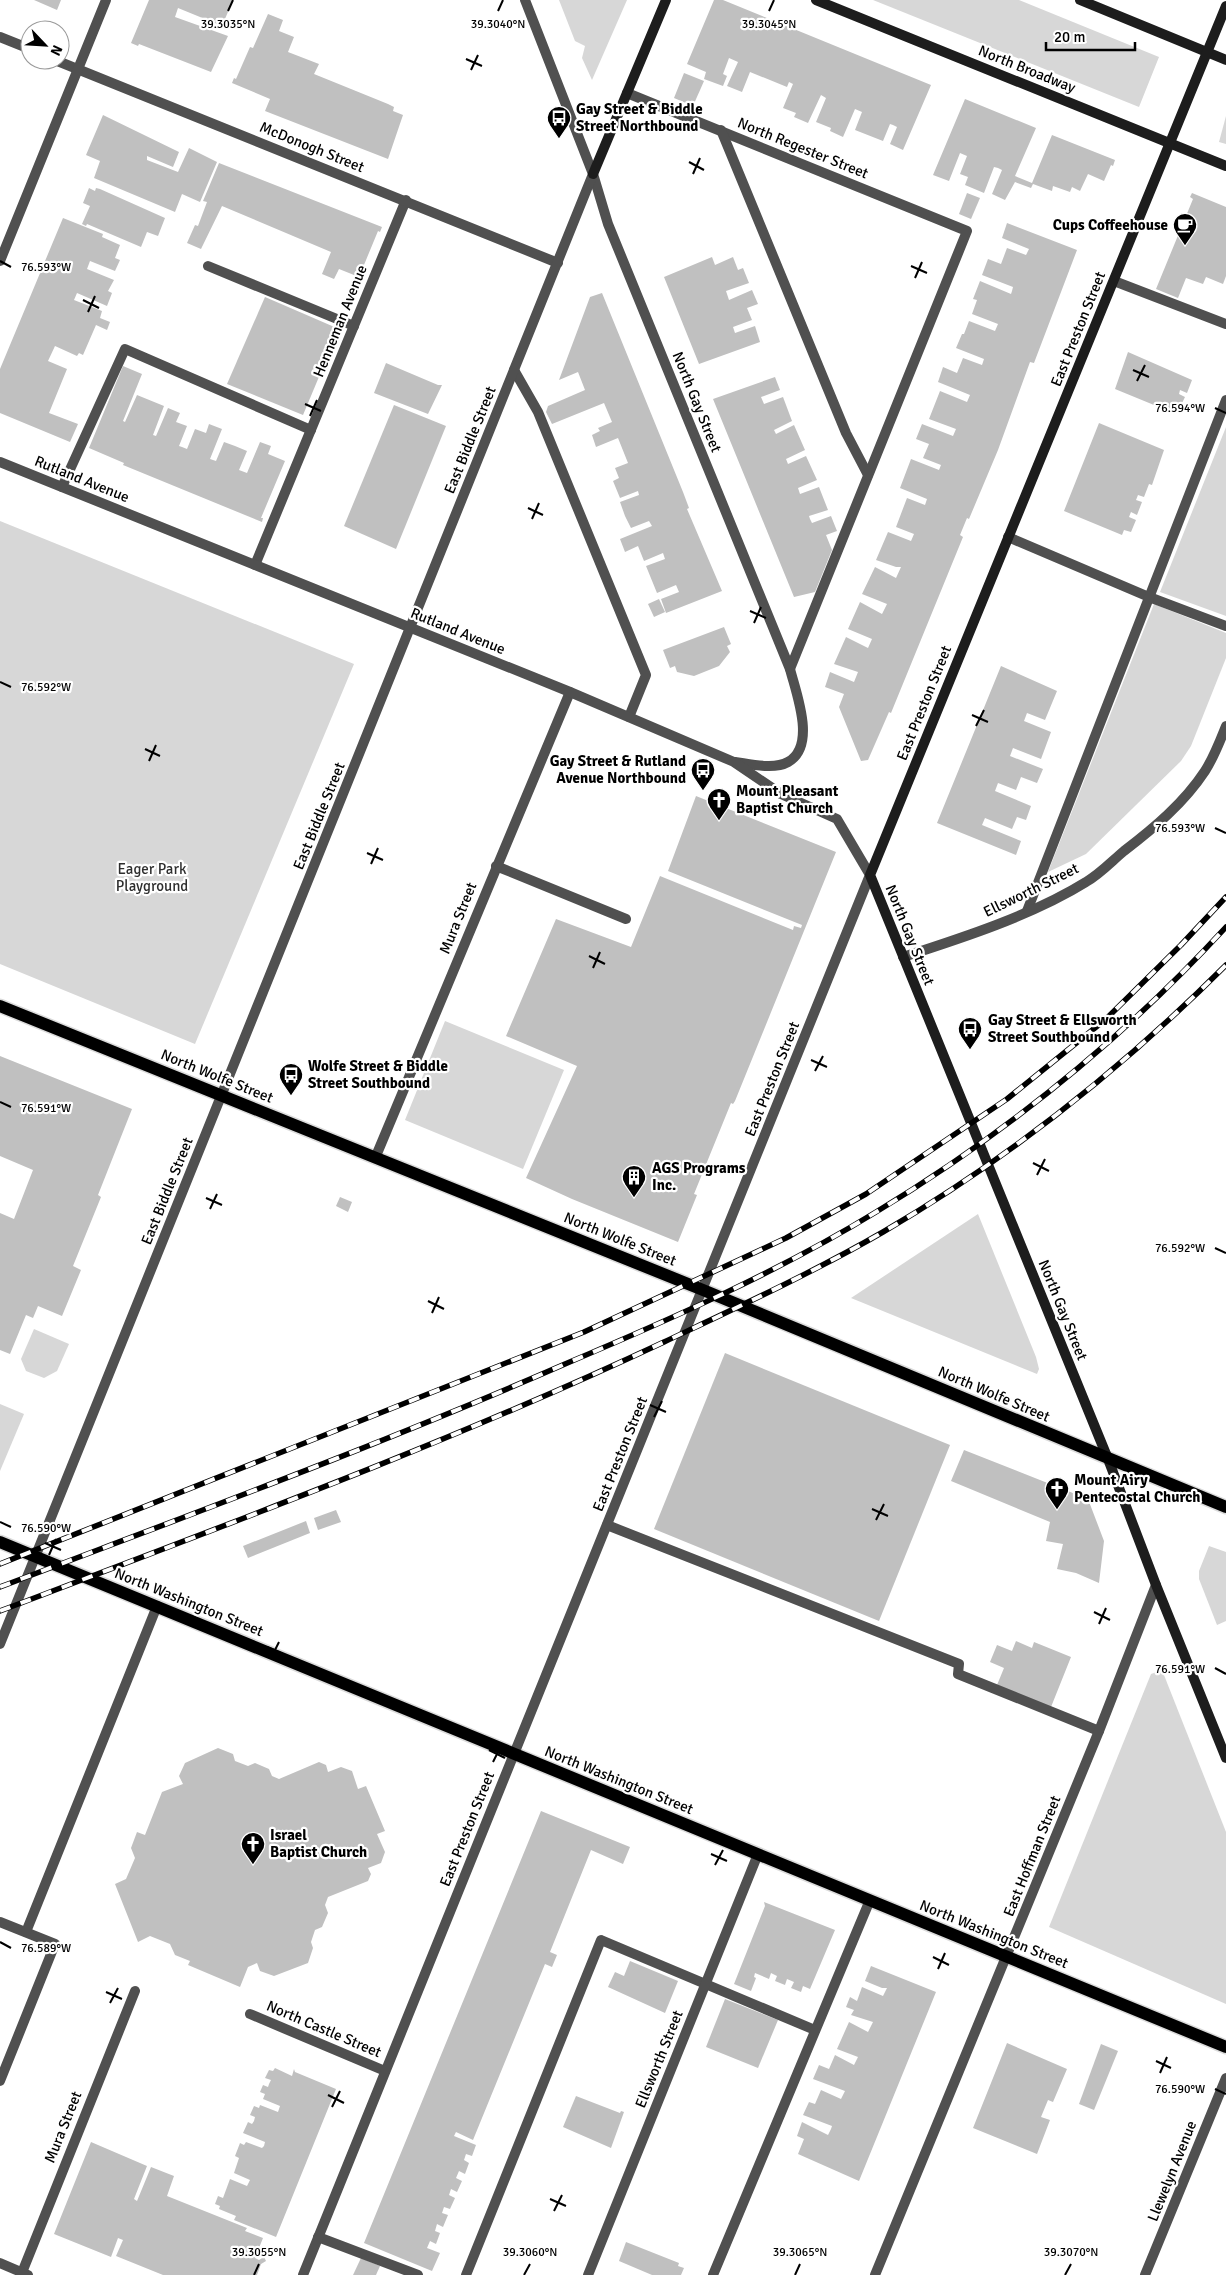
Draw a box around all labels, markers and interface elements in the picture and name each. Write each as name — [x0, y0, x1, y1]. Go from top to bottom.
text: 39.3035°N — [201, 17, 255, 32]
text: 39.3040°N — [471, 17, 525, 32]
text: 39.3045°N — [742, 17, 796, 32]
north arrow — [20, 20, 70, 70]
scale bar — [1046, 20, 1135, 52]
text: 20 m — [1054, 28, 1085, 46]
street label: North Broadway — [976, 41, 1078, 97]
text: N — [47, 42, 66, 58]
place label: Gay Street & Biddle Street Northbound — [576, 100, 703, 135]
bus stop icon: Gay Street & Biddle Street Northbound — [546, 105, 572, 139]
street label: North Regester Street — [735, 114, 871, 182]
street label: McDonogh Street — [257, 118, 367, 176]
cafe icon: Cups Coffeehouse — [1172, 212, 1198, 246]
place label: Cups Coffeehouse — [1053, 216, 1168, 234]
text: 76.593°W — [21, 260, 71, 275]
street label: Henneman Avenue — [309, 262, 371, 380]
street label: East Preston Street — [1047, 269, 1109, 389]
street label: North Gay Street — [669, 349, 725, 455]
street label: East Biddle Street — [440, 384, 500, 496]
text: 76.594°W — [1155, 401, 1205, 416]
street label: Rutland Avenue — [32, 452, 132, 506]
street label: Rutland Avenue — [408, 604, 508, 658]
street label: East Preston Street — [893, 643, 955, 763]
text: 76.592°W — [21, 680, 71, 695]
place label: Gay Street & Rutland Avenue Northbound — [550, 752, 686, 787]
bus stop icon: Gay Street & Rutland Avenue Northbound — [690, 757, 716, 791]
street label: East Biddle Street — [289, 760, 349, 872]
place label: Mount Pleasant Baptist Church — [736, 782, 839, 817]
church icon: Mount Pleasant Baptist Church — [706, 787, 732, 821]
text: 76.593°W — [1155, 821, 1205, 836]
street label: Ellsworth Street — [980, 859, 1082, 921]
park label: Eager Park Playground — [116, 860, 188, 895]
street label: Mura Street — [435, 880, 481, 956]
street label: North Gay Street — [882, 882, 938, 988]
place label: Gay Street & Ellsworth Street Southbound — [988, 1011, 1137, 1046]
bus stop icon: Gay Street & Ellsworth Street Southbound — [957, 1016, 983, 1050]
street label: East Preston Street — [741, 1019, 803, 1139]
street label: North Wolfe Street — [158, 1045, 276, 1107]
place label: Wolfe Street & Biddle Street Southbound — [308, 1057, 448, 1092]
bus stop icon: Wolfe Street & Biddle Street Southbound — [278, 1062, 304, 1096]
text: 76.591°W — [21, 1101, 71, 1116]
street label: East Biddle Street — [137, 1135, 197, 1247]
place label: AGS Programs Inc. — [652, 1159, 746, 1194]
building icon: AGS Programs Inc. — [621, 1164, 647, 1198]
street label: North Wolfe Street — [561, 1208, 679, 1270]
text: 76.592°W — [1155, 1241, 1205, 1256]
street label: North Gay Street — [1035, 1257, 1091, 1363]
street label: North Wolfe Street — [935, 1362, 1053, 1426]
street label: East Preston Street — [589, 1394, 651, 1514]
place label: Mount Airy Pentecostal Church — [1074, 1471, 1200, 1506]
church icon: Mount Airy Pentecostal Church — [1044, 1476, 1070, 1510]
text: 76.590°W — [21, 1521, 71, 1536]
street label: North Washington Street — [112, 1564, 266, 1640]
text: 76.591°W — [1155, 1662, 1205, 1677]
street label: North Washington Street — [542, 1742, 696, 1818]
street label: East Preston Street — [436, 1769, 498, 1889]
street label: East Hoffman Street — [1000, 1793, 1064, 1919]
place label: Israel Baptist Church — [270, 1826, 367, 1861]
church icon: Israel Baptist Church — [240, 1831, 266, 1865]
street label: North Washington Street — [917, 1896, 1071, 1972]
text: 76.589°W — [21, 1941, 71, 1956]
street label: North Castle Street — [264, 1997, 384, 2061]
street label: Ellsworth Street — [631, 2008, 687, 2110]
text: 76.590°W — [1155, 2082, 1205, 2097]
street label: Mura Street — [40, 2089, 86, 2165]
street label: Llewelyn Avenue — [1144, 2118, 1200, 2224]
text: 39.3055°N — [232, 2245, 286, 2260]
text: 39.3060°N — [503, 2245, 557, 2260]
text: 39.3065°N — [773, 2245, 827, 2260]
text: 39.3070°N — [1044, 2245, 1098, 2260]

